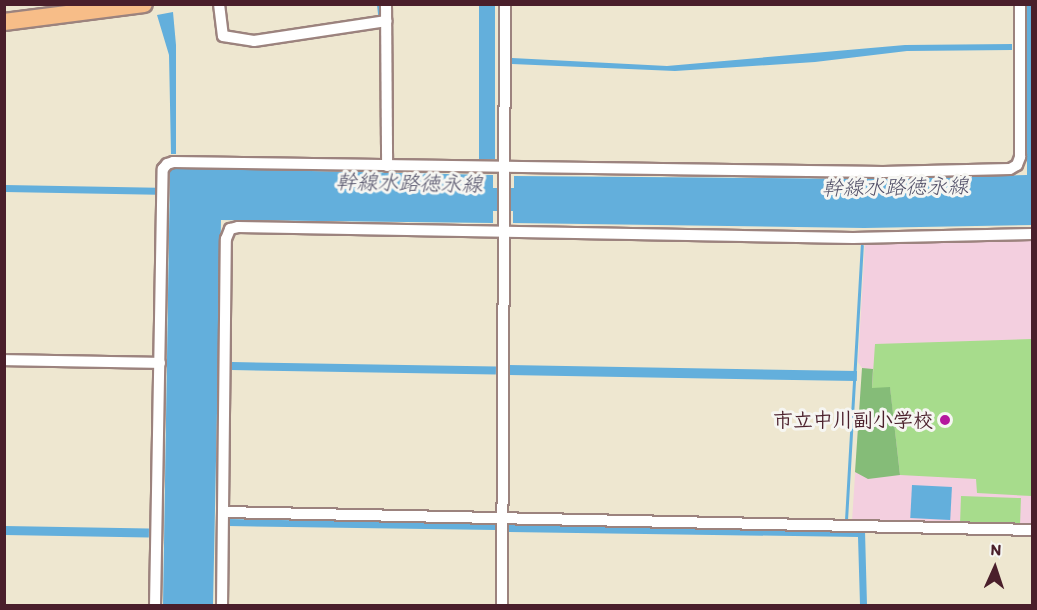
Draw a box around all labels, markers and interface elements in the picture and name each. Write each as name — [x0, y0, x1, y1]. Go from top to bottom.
water label: 幹線水路徳永線 — [335, 169, 483, 197]
water label: 幹線水路徳永線 — [821, 173, 969, 201]
place label: 市立中川副小学校 — [773, 408, 933, 432]
marker: 市立中川副小学校 — [938, 413, 952, 427]
north arrow — [965, 538, 1025, 598]
text: N — [990, 540, 1002, 559]

